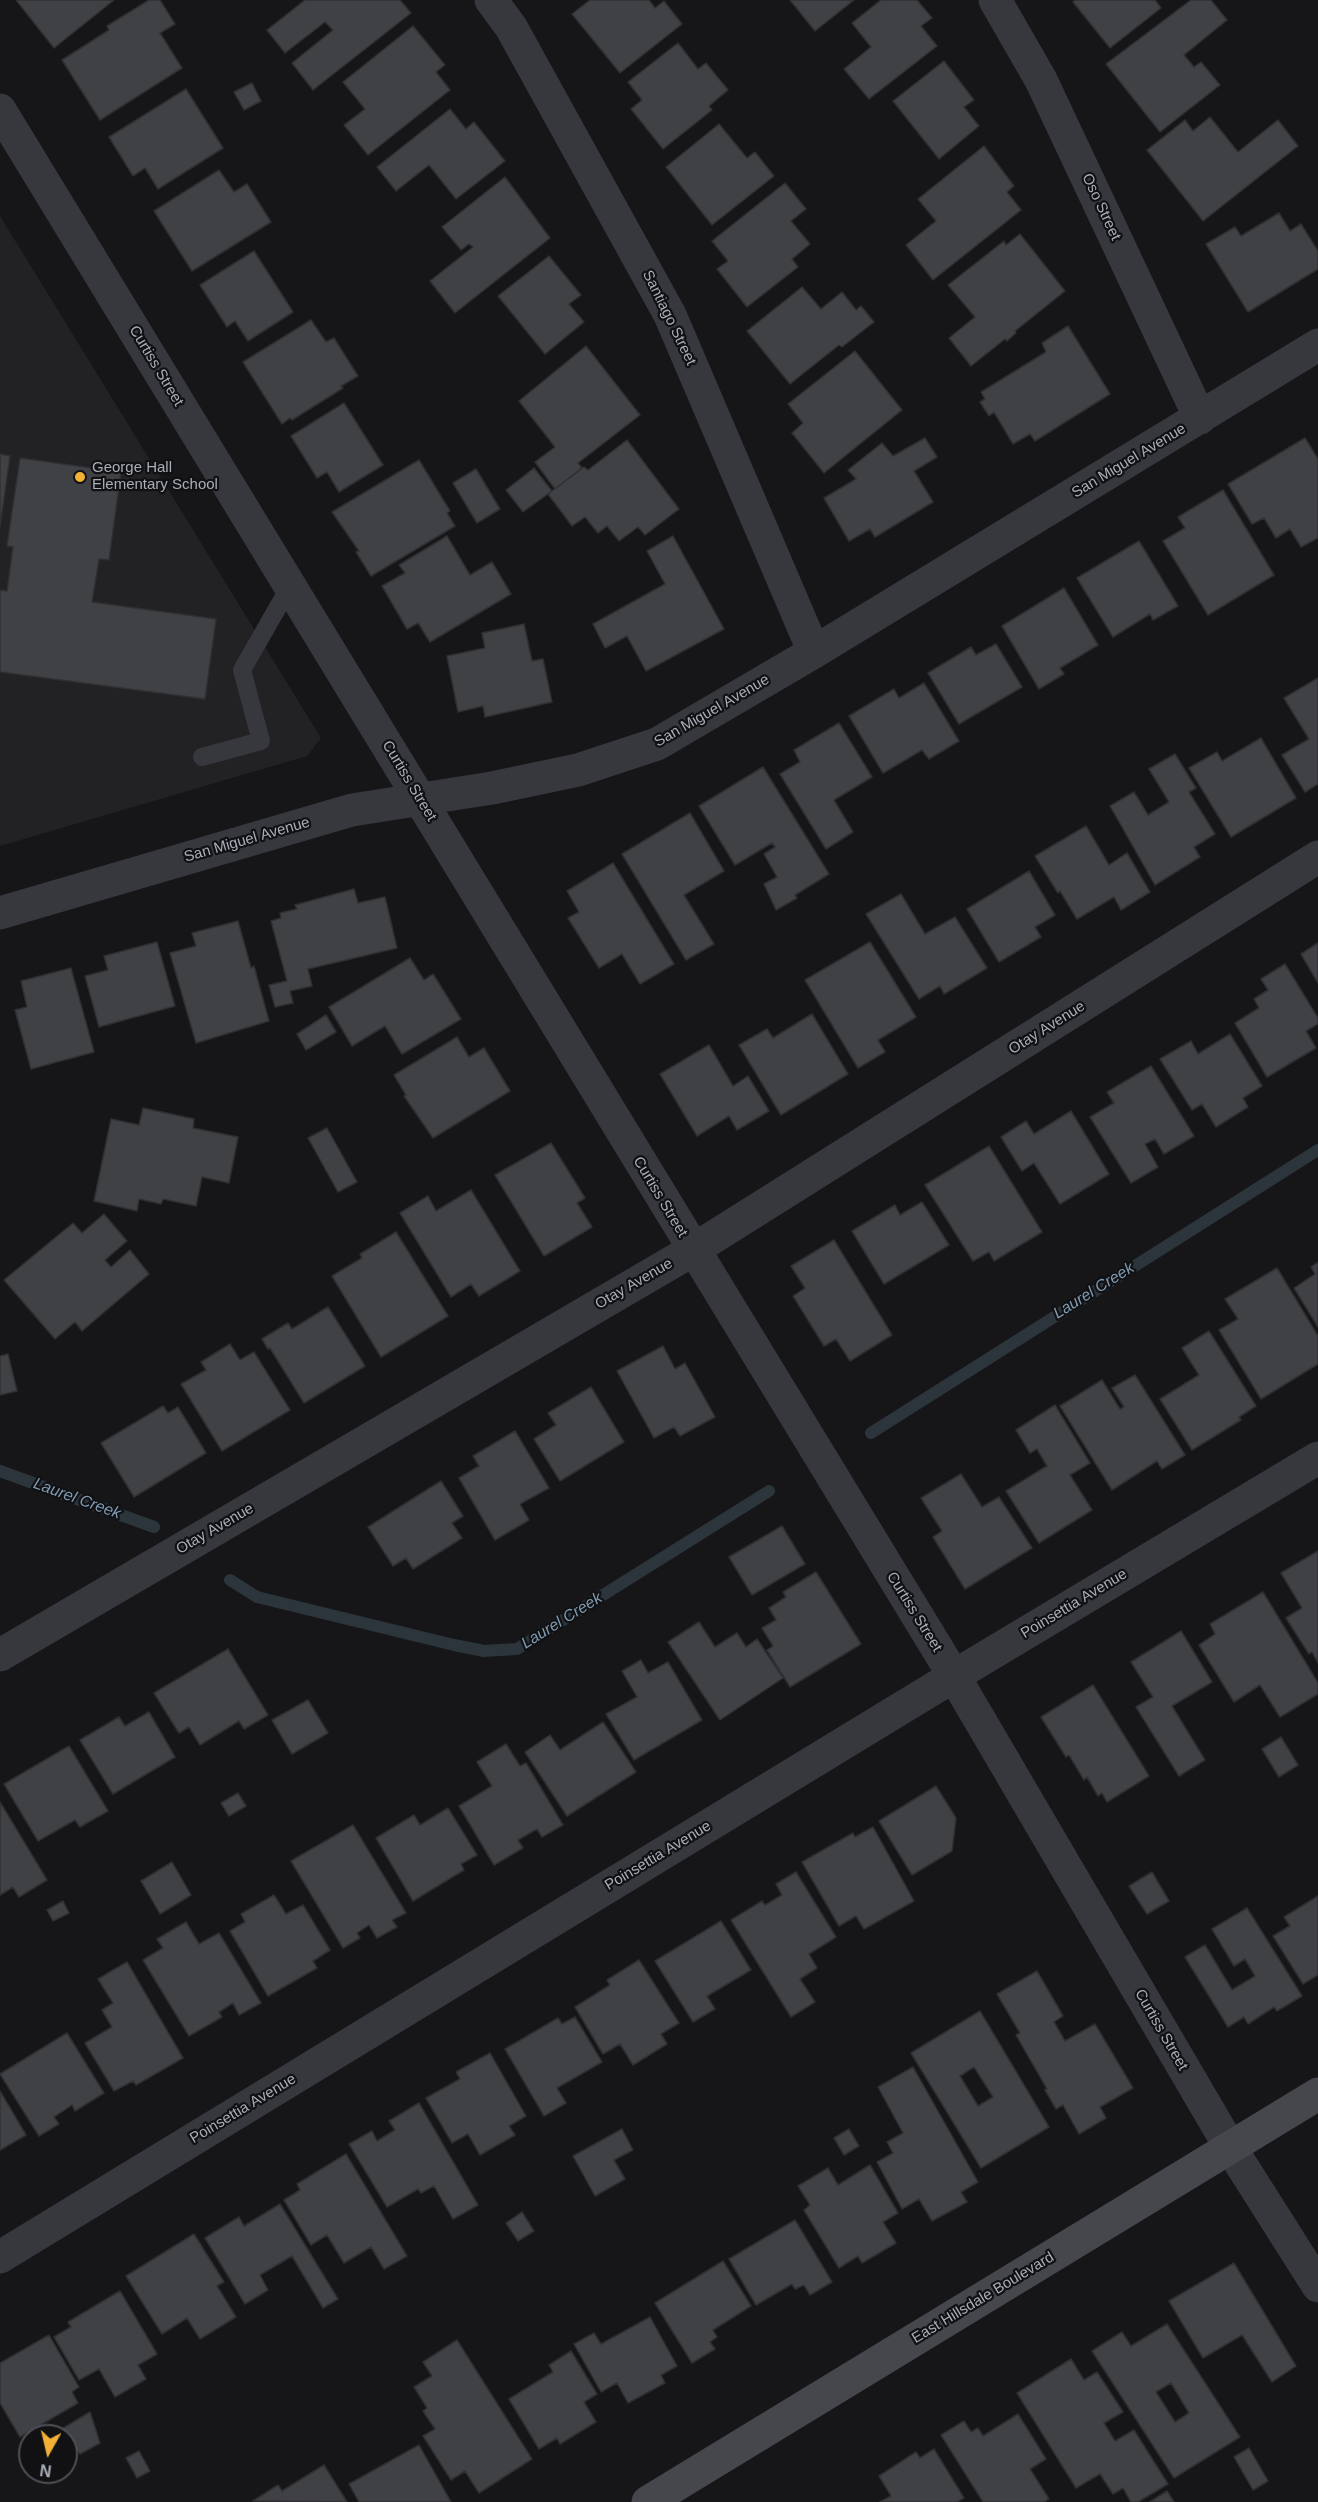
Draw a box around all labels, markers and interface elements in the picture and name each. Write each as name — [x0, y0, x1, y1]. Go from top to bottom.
street label: Oso Street — [1078, 171, 1124, 243]
street label: Santiago Street — [638, 268, 700, 368]
street label: Curtiss Street — [125, 322, 187, 410]
street label: San Miguel Avenue — [1069, 420, 1189, 502]
place label: George Hall Elementary School — [92, 459, 218, 494]
marker: George Hall Elementary School — [73, 470, 87, 484]
street label: San Miguel Avenue — [651, 671, 773, 751]
street label: Curtiss Street — [378, 737, 440, 825]
street label: San Miguel Avenue — [182, 813, 312, 867]
street label: Otay Avenue — [1006, 997, 1088, 1059]
street label: Curtiss Street — [629, 1153, 691, 1241]
street label: Otay Avenue — [592, 1255, 676, 1313]
water label: Laurel Creek — [1050, 1259, 1138, 1323]
water label: Laurel Creek — [31, 1474, 123, 1524]
street label: Otay Avenue — [173, 1500, 257, 1558]
street label: Poinsettia Avenue — [1018, 1565, 1130, 1643]
street label: Curtiss Street — [882, 1569, 946, 1655]
water label: Laurel Creek — [518, 1589, 606, 1653]
street label: Poinsettia Avenue — [602, 1817, 714, 1895]
street label: Curtiss Street — [1130, 1986, 1192, 2074]
street label: Poinsettia Avenue — [187, 2070, 299, 2148]
street label: East Hillsdale Boulevard — [909, 2248, 1057, 2348]
north arrow — [18, 2424, 78, 2484]
text: N — [39, 2461, 53, 2480]

